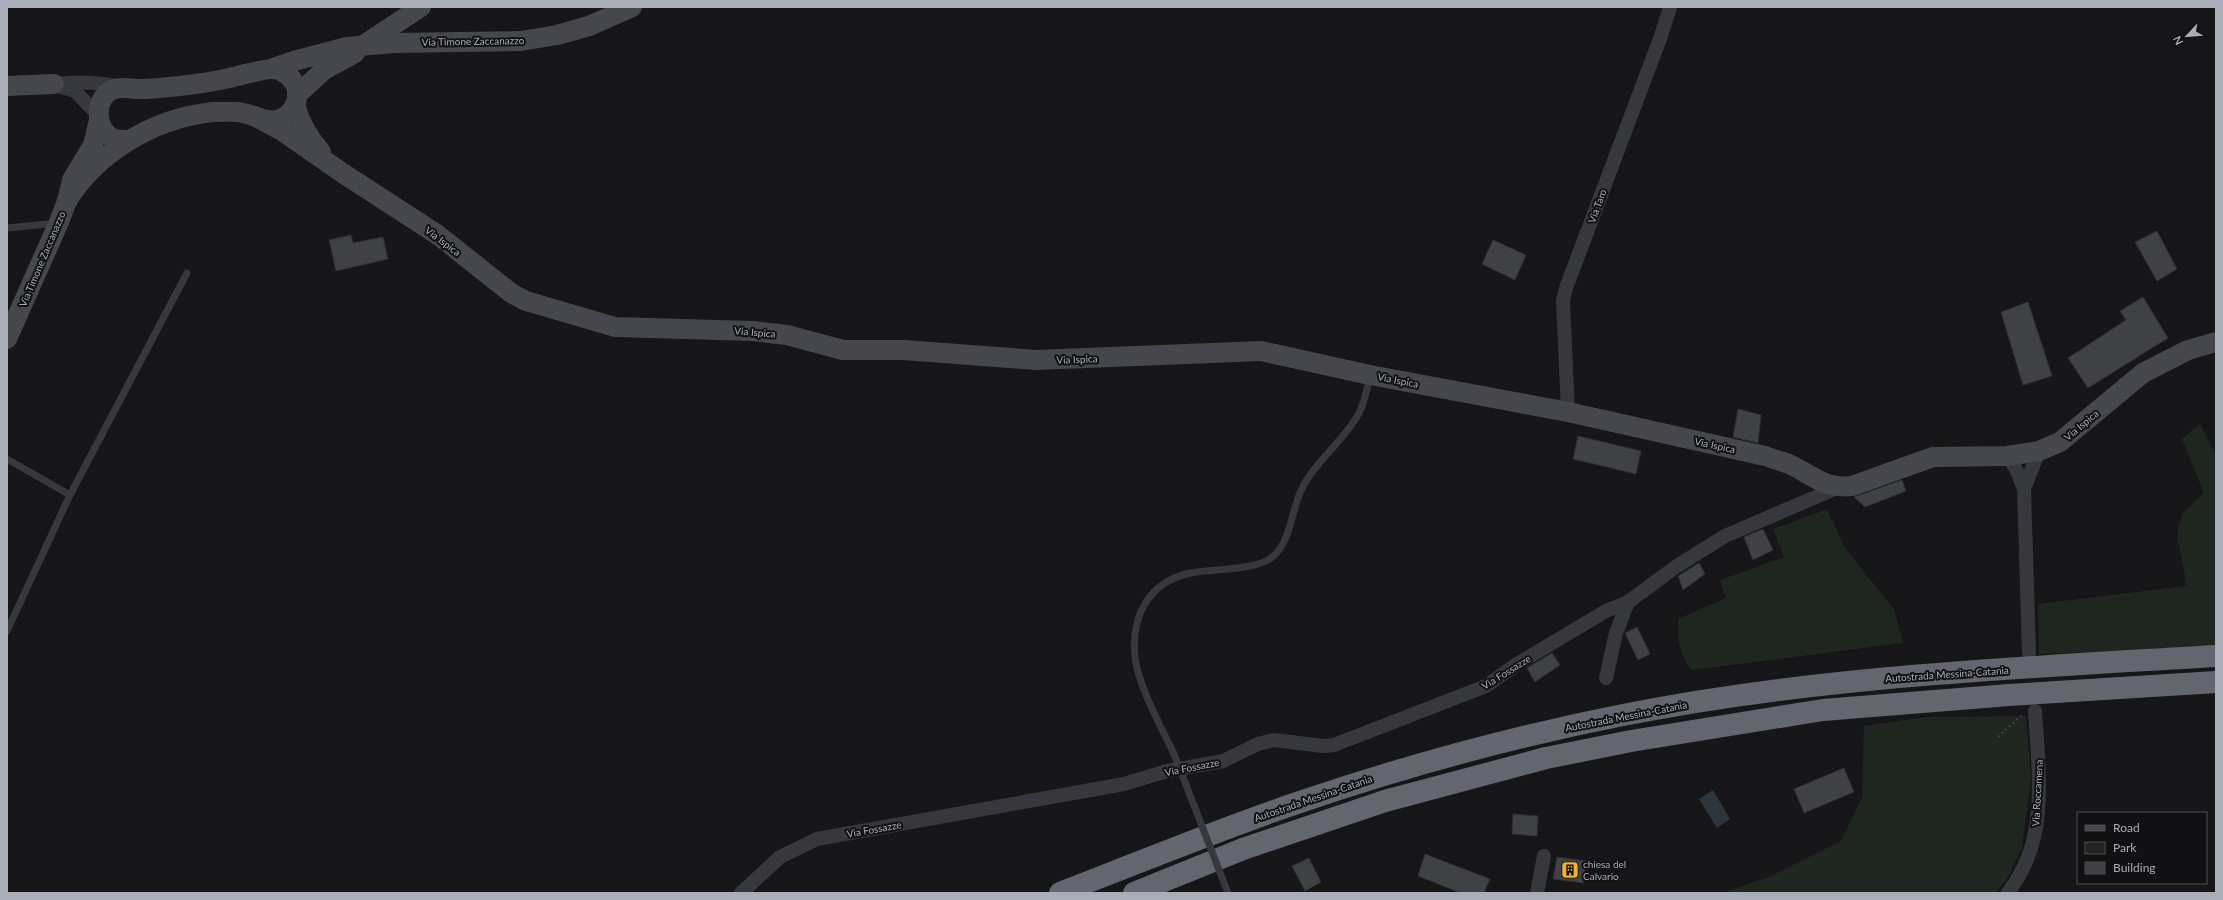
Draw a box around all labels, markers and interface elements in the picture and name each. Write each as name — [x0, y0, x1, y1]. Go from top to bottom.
north arrow — [2167, 16, 2207, 56]
street label: Via Timone Zaccanazzo — [422, 34, 525, 48]
text: N — [2170, 34, 2185, 47]
street label: Via Taro — [1585, 187, 1609, 225]
street label: Via Timone Zaccanazzo — [16, 209, 68, 309]
street label: Via Ispica — [423, 224, 463, 258]
street label: Via Ispica — [734, 324, 776, 340]
street label: Via Ispica — [1056, 352, 1098, 366]
street label: Via Ispica — [1377, 370, 1420, 390]
street label: Via Ispica — [2061, 407, 2101, 443]
street label: Via Ispica — [1693, 435, 1737, 455]
street label: Via Fossazze — [1479, 652, 1533, 692]
street label: Autostrada Messina-Catania — [1885, 664, 2009, 684]
street label: Autostrada Messina-Catania — [1564, 698, 1688, 734]
street label: Via Fossazze — [1164, 756, 1220, 778]
street label: Via Roccamena — [2029, 759, 2045, 827]
street label: Autostrada Messina-Catania — [1252, 772, 1374, 824]
legend — [2077, 812, 2207, 884]
street label: Via Fossazze — [846, 818, 902, 840]
text: Road — [2113, 820, 2140, 835]
text: Park — [2113, 840, 2137, 855]
place label: chiesa del Calvario — [1583, 858, 1626, 882]
building icon: chiesa del Calvario — [1560, 860, 1580, 880]
text: Building — [2113, 860, 2156, 875]

